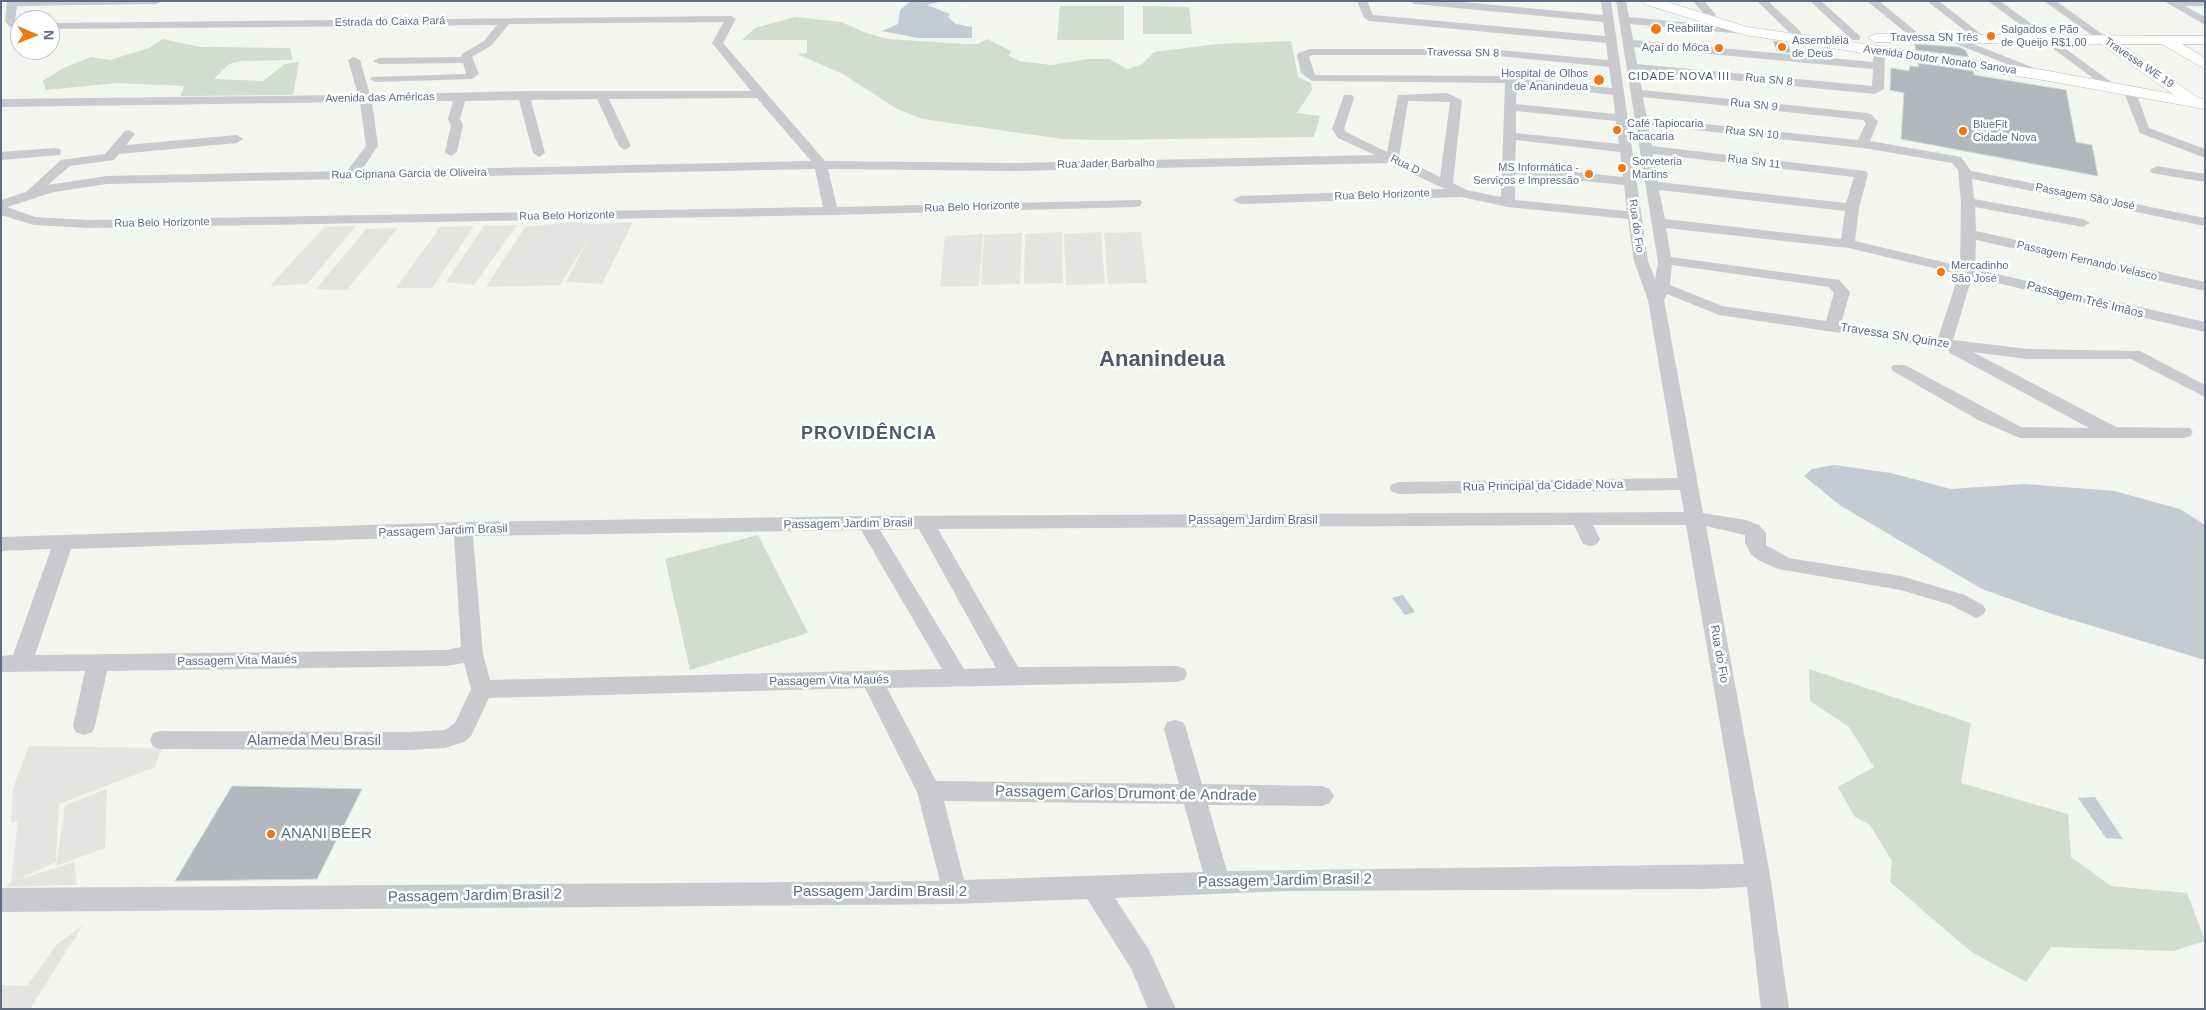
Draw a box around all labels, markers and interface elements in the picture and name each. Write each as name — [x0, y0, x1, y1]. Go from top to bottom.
north arrow — [10, 10, 60, 60]
street label: Estrada do Caixa Pará — [335, 14, 445, 30]
marker: Reabilitar — [1649, 22, 1663, 36]
place label: Reabilitar — [1667, 22, 1713, 36]
place label: Salgados e Pão de Queijo R$1,00 — [2001, 23, 2087, 49]
text: N — [41, 30, 57, 40]
marker: Salgados e Pão de Queijo R$1,00 — [1985, 30, 1997, 42]
street label: Travessa SN Três — [1890, 31, 1978, 45]
place label: Assembléia de Deus — [1792, 34, 1849, 60]
street label: Travessa WE 19 — [2102, 35, 2176, 91]
place label: Açaí do Móca — [1642, 41, 1709, 55]
marker: Assembléia de Deus — [1776, 41, 1788, 53]
marker: Açaí do Móca — [1713, 42, 1725, 54]
street label: Avenida Doutor Nonato Sanova — [1863, 43, 2017, 77]
street label: Travessa SN 8 — [1427, 46, 1499, 60]
place label: Hospital de Olhos de Ananindeua — [1501, 67, 1588, 93]
district label: CIDADE NOVA III — [1626, 70, 1732, 84]
street label: Rua SN 8 — [1745, 71, 1793, 89]
marker: Hospital de Olhos de Ananindeua — [1592, 73, 1606, 87]
street label: Avenida das Américas — [325, 90, 435, 106]
street label: Rua SN 9 — [1730, 96, 1778, 114]
place label: Café Tapiocaria Tacacaria — [1627, 117, 1703, 143]
place label: BlueFit Cidade Nova — [1973, 118, 2037, 144]
marker: Café Tapiocaria Tacacaria — [1611, 124, 1623, 136]
street label: Rua SN 10 — [1725, 124, 1779, 142]
marker: BlueFit Cidade Nova — [1957, 125, 1969, 137]
street label: Rua D — [1388, 152, 1422, 178]
street label: Rua SN 11 — [1727, 152, 1781, 172]
place label: Sorveteria Martins — [1632, 155, 1682, 181]
street label: Rua Jader Barbalho — [1057, 157, 1155, 171]
place label: MS Informática - Serviços e Impressão — [1473, 161, 1579, 187]
marker: Sorveteria Martins — [1616, 162, 1628, 174]
street label: Rua Cipriana Garcia de Oliveira — [331, 166, 487, 182]
marker: MS Informática - Serviços e Impressão — [1583, 168, 1595, 180]
street label: Passagem São José — [2034, 181, 2136, 213]
street label: Rua Belo Horizonte — [1334, 187, 1430, 203]
street label: Rua do Fio — [1626, 198, 1646, 254]
street label: Rua Belo Horizonte — [924, 199, 1020, 215]
street label: Rua Belo Horizonte — [519, 209, 615, 223]
street label: Rua Belo Horizonte — [114, 216, 210, 230]
street label: Passagem Fernando Velasco — [2016, 238, 2158, 284]
place label: Mercadinho São José — [1951, 259, 2008, 285]
marker: Mercadinho São José — [1935, 266, 1947, 278]
street label: Passagem Três Imãos — [2025, 279, 2145, 321]
street label: Travessa SN Quinze — [1839, 320, 1951, 352]
district label: Ananindeua — [1099, 347, 1225, 373]
district label: PROVIDÊNCIA — [800, 423, 938, 445]
street label: Rua Principal da Cidade Nova — [1463, 477, 1623, 495]
street label: Passagem Jardim Brasil — [1188, 514, 1318, 528]
street label: Passagem Jardim Brasil — [783, 516, 913, 532]
street label: Passagem Jardim Brasil — [378, 522, 508, 540]
street label: Rua do Fio — [1707, 624, 1731, 684]
street label: Passagem Vita Maués — [177, 653, 297, 669]
street label: Passagem Vita Maués — [769, 673, 889, 689]
street label: Alameda Meu Brasil — [247, 732, 381, 750]
street label: Passagem Carlos Drumont de Andrade — [995, 783, 1257, 805]
place label: ANANI BEER — [281, 825, 372, 843]
marker: ANANI BEER — [265, 828, 277, 840]
street label: Passagem Jardim Brasil 2 — [1198, 870, 1372, 892]
street label: Passagem Jardim Brasil 2 — [793, 883, 967, 901]
street label: Passagem Jardim Brasil 2 — [388, 885, 562, 907]

